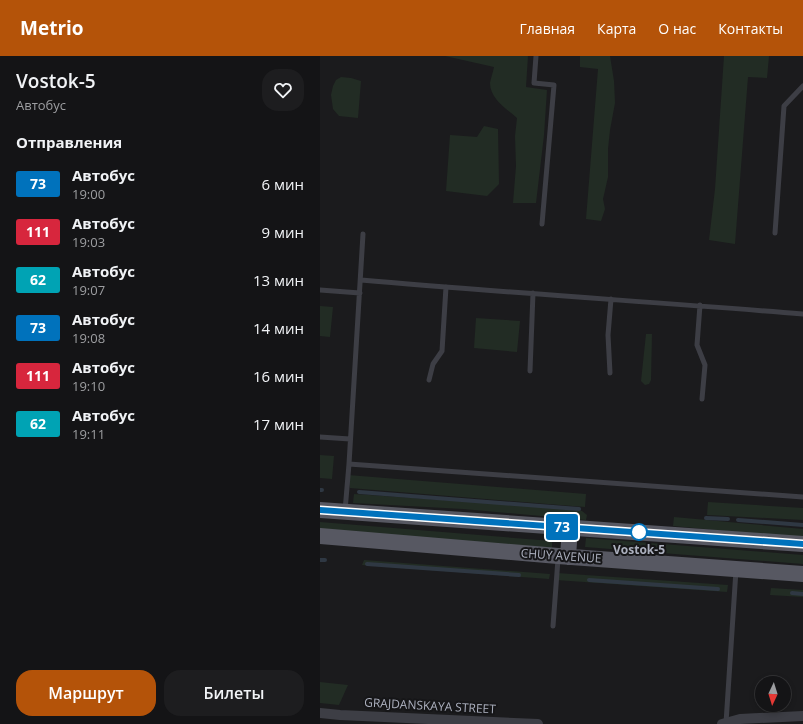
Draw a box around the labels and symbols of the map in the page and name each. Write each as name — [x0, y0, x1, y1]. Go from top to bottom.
line badge: 73 — [544, 514, 580, 540]
marker: Vostok-5 — [630, 523, 648, 541]
place label: Vostok-5 — [613, 541, 665, 558]
street label: CHUY AVENUE — [520, 544, 602, 567]
north arrow — [755, 676, 791, 712]
street label: GRAJDANSKAYA STREET — [364, 694, 497, 717]

